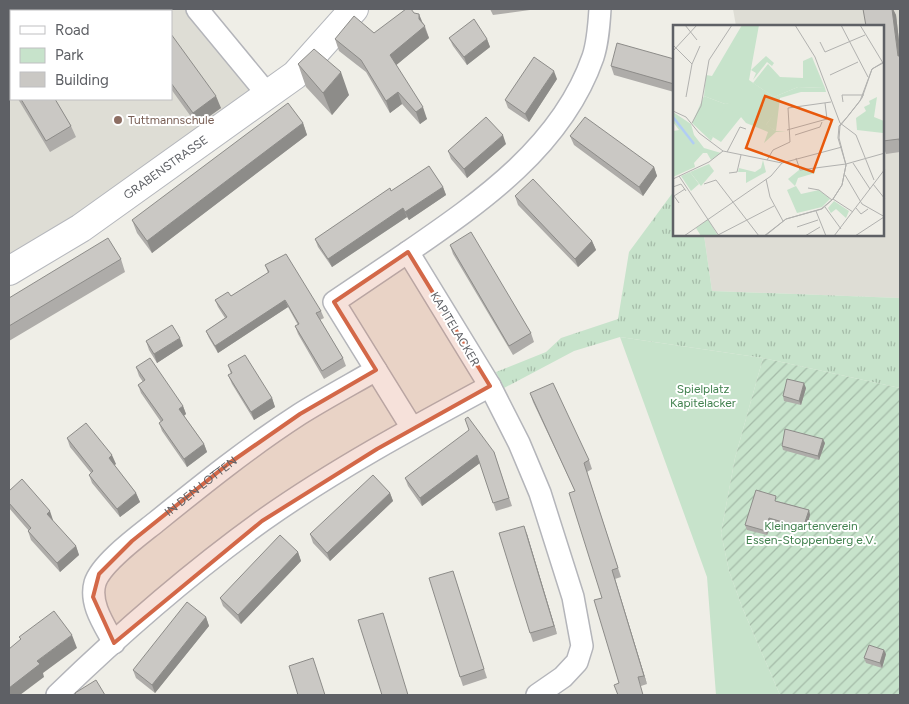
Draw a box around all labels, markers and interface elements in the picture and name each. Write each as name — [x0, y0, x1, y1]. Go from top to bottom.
legend — [10, 10, 172, 100]
text: Road — [55, 21, 90, 39]
inset map — [673, 25, 884, 236]
text: Park — [55, 46, 84, 64]
text: Building — [55, 71, 109, 89]
place label: Tuttmannschule — [128, 113, 215, 127]
marker: Tuttmannschule — [112, 114, 124, 126]
street label: GRABENSTRASSE — [121, 133, 210, 202]
street label: KAPITELACKER — [427, 289, 483, 369]
park label: Spielplatz Kapitelacker — [670, 382, 736, 410]
street label: IN DEN LOTTEN — [162, 454, 240, 519]
park label: Kleingartenverein Essen-Stoppenberg e.V. — [746, 519, 876, 547]

